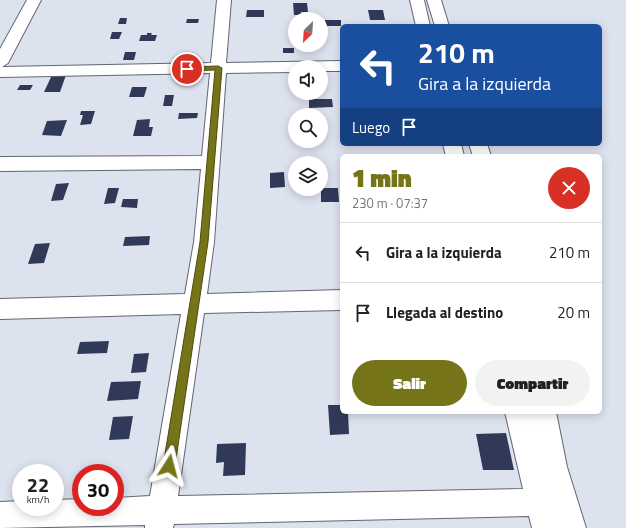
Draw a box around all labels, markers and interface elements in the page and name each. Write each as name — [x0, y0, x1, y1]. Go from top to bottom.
north arrow — [288, 12, 328, 52]
map controls — [288, 12, 328, 196]
text: 210 m — [418, 31, 495, 74]
icon: left — [352, 40, 404, 92]
pin — [170, 52, 204, 86]
icon: arrive — [176, 58, 198, 80]
button: sound — [288, 60, 328, 100]
text: Gira a la izquierda — [418, 70, 551, 97]
button: search — [288, 108, 328, 148]
text: Luego — [352, 116, 390, 139]
icon: arrive — [398, 116, 420, 138]
button: layers — [288, 156, 328, 196]
text: 1 min — [352, 160, 412, 196]
button: close — [548, 167, 590, 209]
text: 230 m · 07:37 — [352, 193, 428, 213]
text: Gira a la izquierda — [386, 241, 502, 264]
text: 210 m — [549, 241, 590, 264]
icon: left — [352, 242, 374, 264]
text: Llegada al destino — [386, 301, 503, 324]
text: 20 m — [557, 301, 590, 324]
icon: arrive — [352, 302, 374, 324]
button: Salir — [352, 360, 467, 406]
button: Compartir — [475, 360, 590, 406]
position arrow — [148, 445, 190, 487]
speed limit sign: 30 — [72, 464, 124, 516]
text: 22 — [27, 469, 49, 500]
text: km/h — [27, 492, 49, 507]

